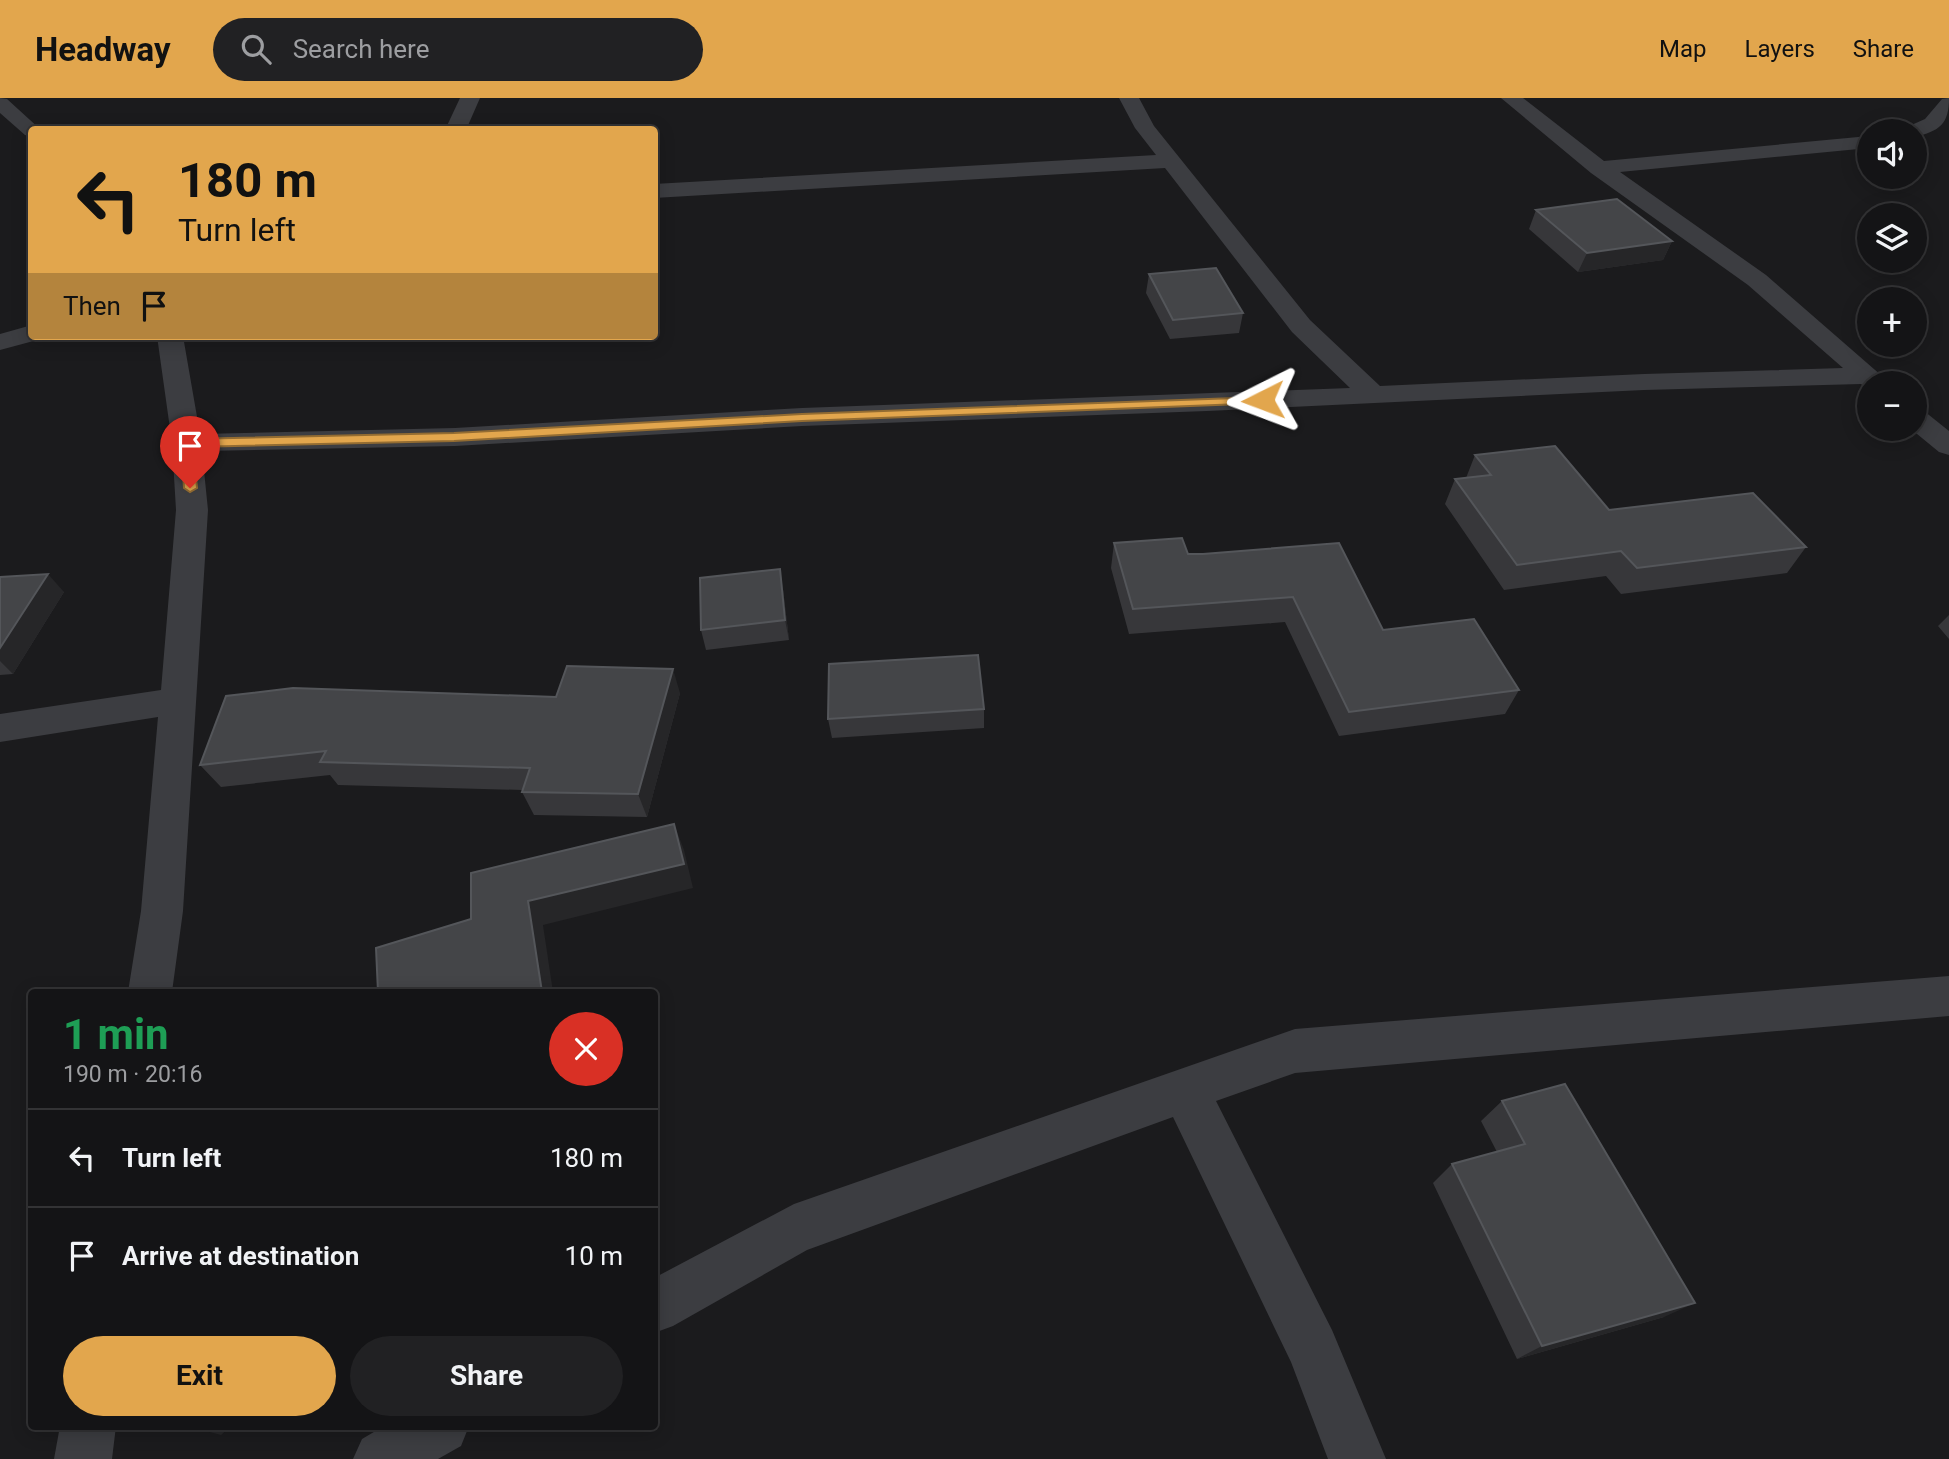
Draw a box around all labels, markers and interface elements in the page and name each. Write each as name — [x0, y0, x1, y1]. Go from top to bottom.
search box — [213, 18, 703, 81]
text: Headway — [35, 30, 171, 69]
icon: search — [237, 30, 275, 68]
text: Search here — [293, 34, 429, 64]
text: Map — [1659, 35, 1707, 63]
text: Layers — [1745, 35, 1815, 63]
text: Share — [1853, 35, 1914, 63]
map controls — [1857, 119, 1927, 441]
button: sound — [1857, 119, 1927, 189]
text: 180 m — [178, 152, 317, 209]
icon: left — [63, 154, 154, 245]
button: layers — [1857, 203, 1927, 273]
text: Turn left — [178, 211, 296, 249]
icon: arrive — [135, 287, 173, 325]
button: + — [1857, 287, 1927, 357]
text: Then — [63, 291, 121, 321]
position arrow — [1226, 363, 1300, 437]
button: − — [1857, 371, 1927, 441]
pin — [160, 416, 220, 488]
icon: arrive — [171, 427, 209, 465]
text: 1 min — [63, 1010, 169, 1059]
button: close — [549, 1012, 623, 1086]
text: 190 m · 20:16 — [63, 1061, 202, 1088]
icon: left — [63, 1139, 101, 1177]
text: Turn left — [122, 1143, 221, 1173]
text: 180 m — [550, 1143, 623, 1173]
icon: arrive — [63, 1237, 101, 1275]
text: Arrive at destination — [122, 1241, 359, 1271]
text: 10 m — [565, 1241, 623, 1271]
button: Exit — [63, 1336, 336, 1416]
button: Share — [350, 1336, 623, 1416]

